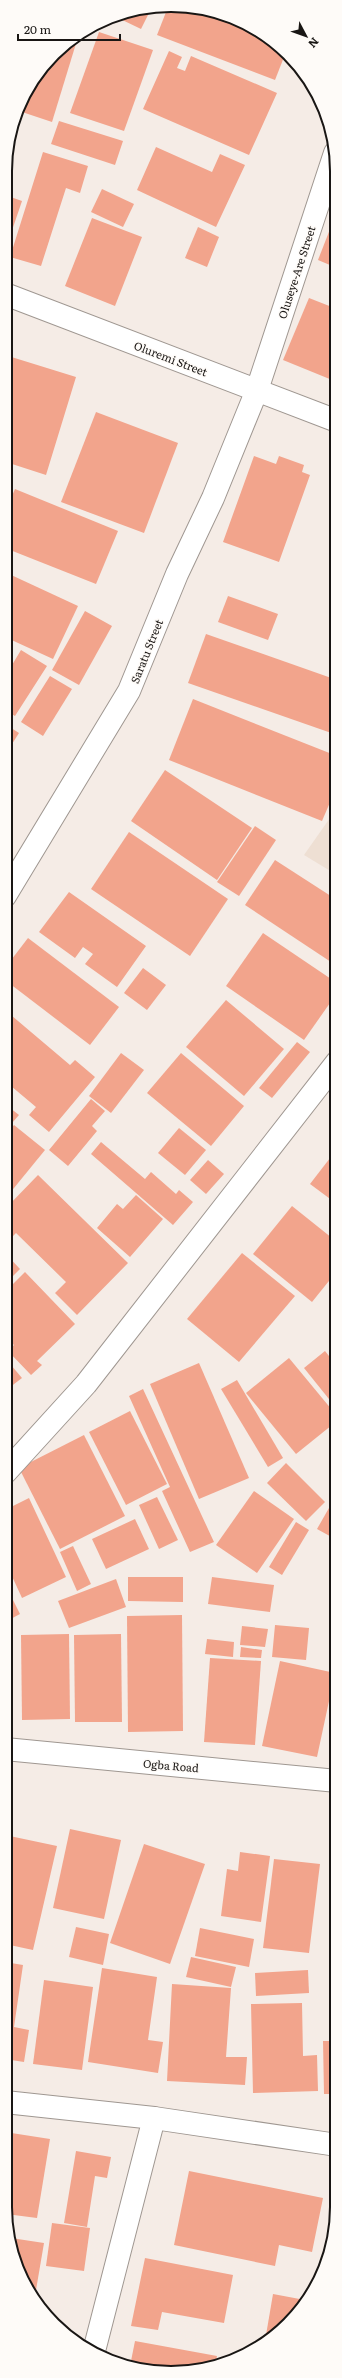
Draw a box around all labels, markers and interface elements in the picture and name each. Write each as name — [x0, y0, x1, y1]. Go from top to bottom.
scale bar — [18, 16, 120, 42]
north arrow — [286, 16, 326, 56]
text: 20 m — [24, 20, 51, 38]
text: N — [305, 34, 323, 52]
street label: Oluseye-Are Street — [273, 223, 319, 321]
street label: Oluremi Street — [132, 337, 211, 380]
street label: Saratu Street — [126, 616, 166, 686]
street label: Ogba Road — [142, 1755, 200, 1775]

